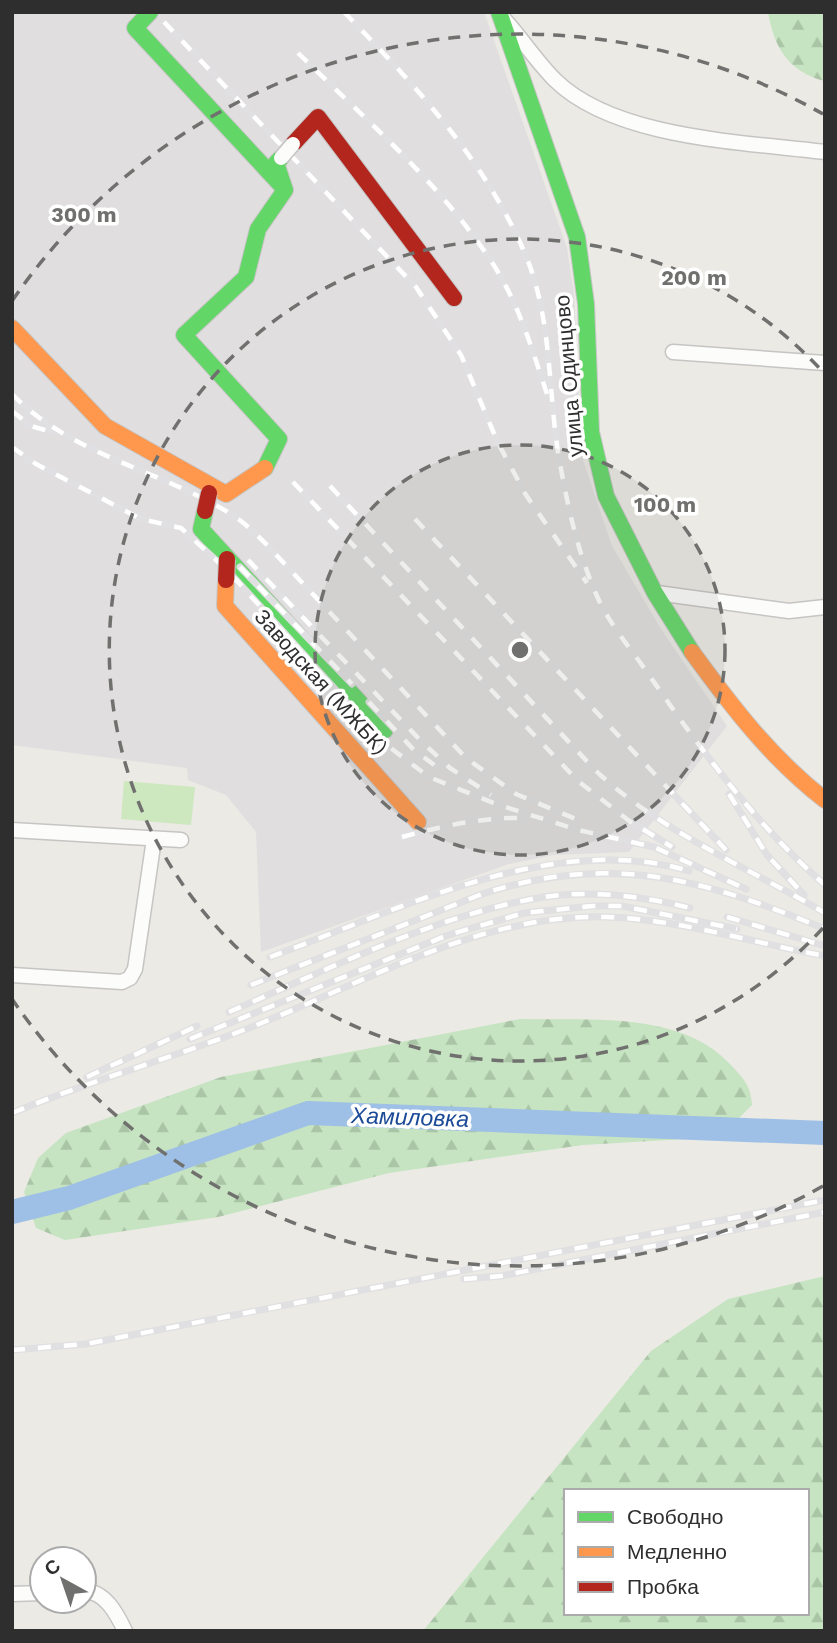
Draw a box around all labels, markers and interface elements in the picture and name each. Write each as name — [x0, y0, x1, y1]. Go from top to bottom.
text: 300 m — [51, 202, 117, 227]
text: 200 m — [661, 265, 727, 290]
street label: улица Одинцово — [549, 294, 588, 458]
text: 100 m — [634, 492, 696, 517]
street label: Заводская (МЖБК) — [250, 604, 393, 759]
centre of rings — [508, 638, 532, 662]
water label: Хамиловка — [349, 1102, 469, 1133]
legend — [564, 1489, 809, 1615]
text: Свободно — [627, 1504, 724, 1529]
text: Медленно — [627, 1539, 727, 1564]
north arrow — [28, 1545, 98, 1615]
text: С — [40, 1554, 65, 1581]
text: Пробка — [627, 1574, 699, 1599]

